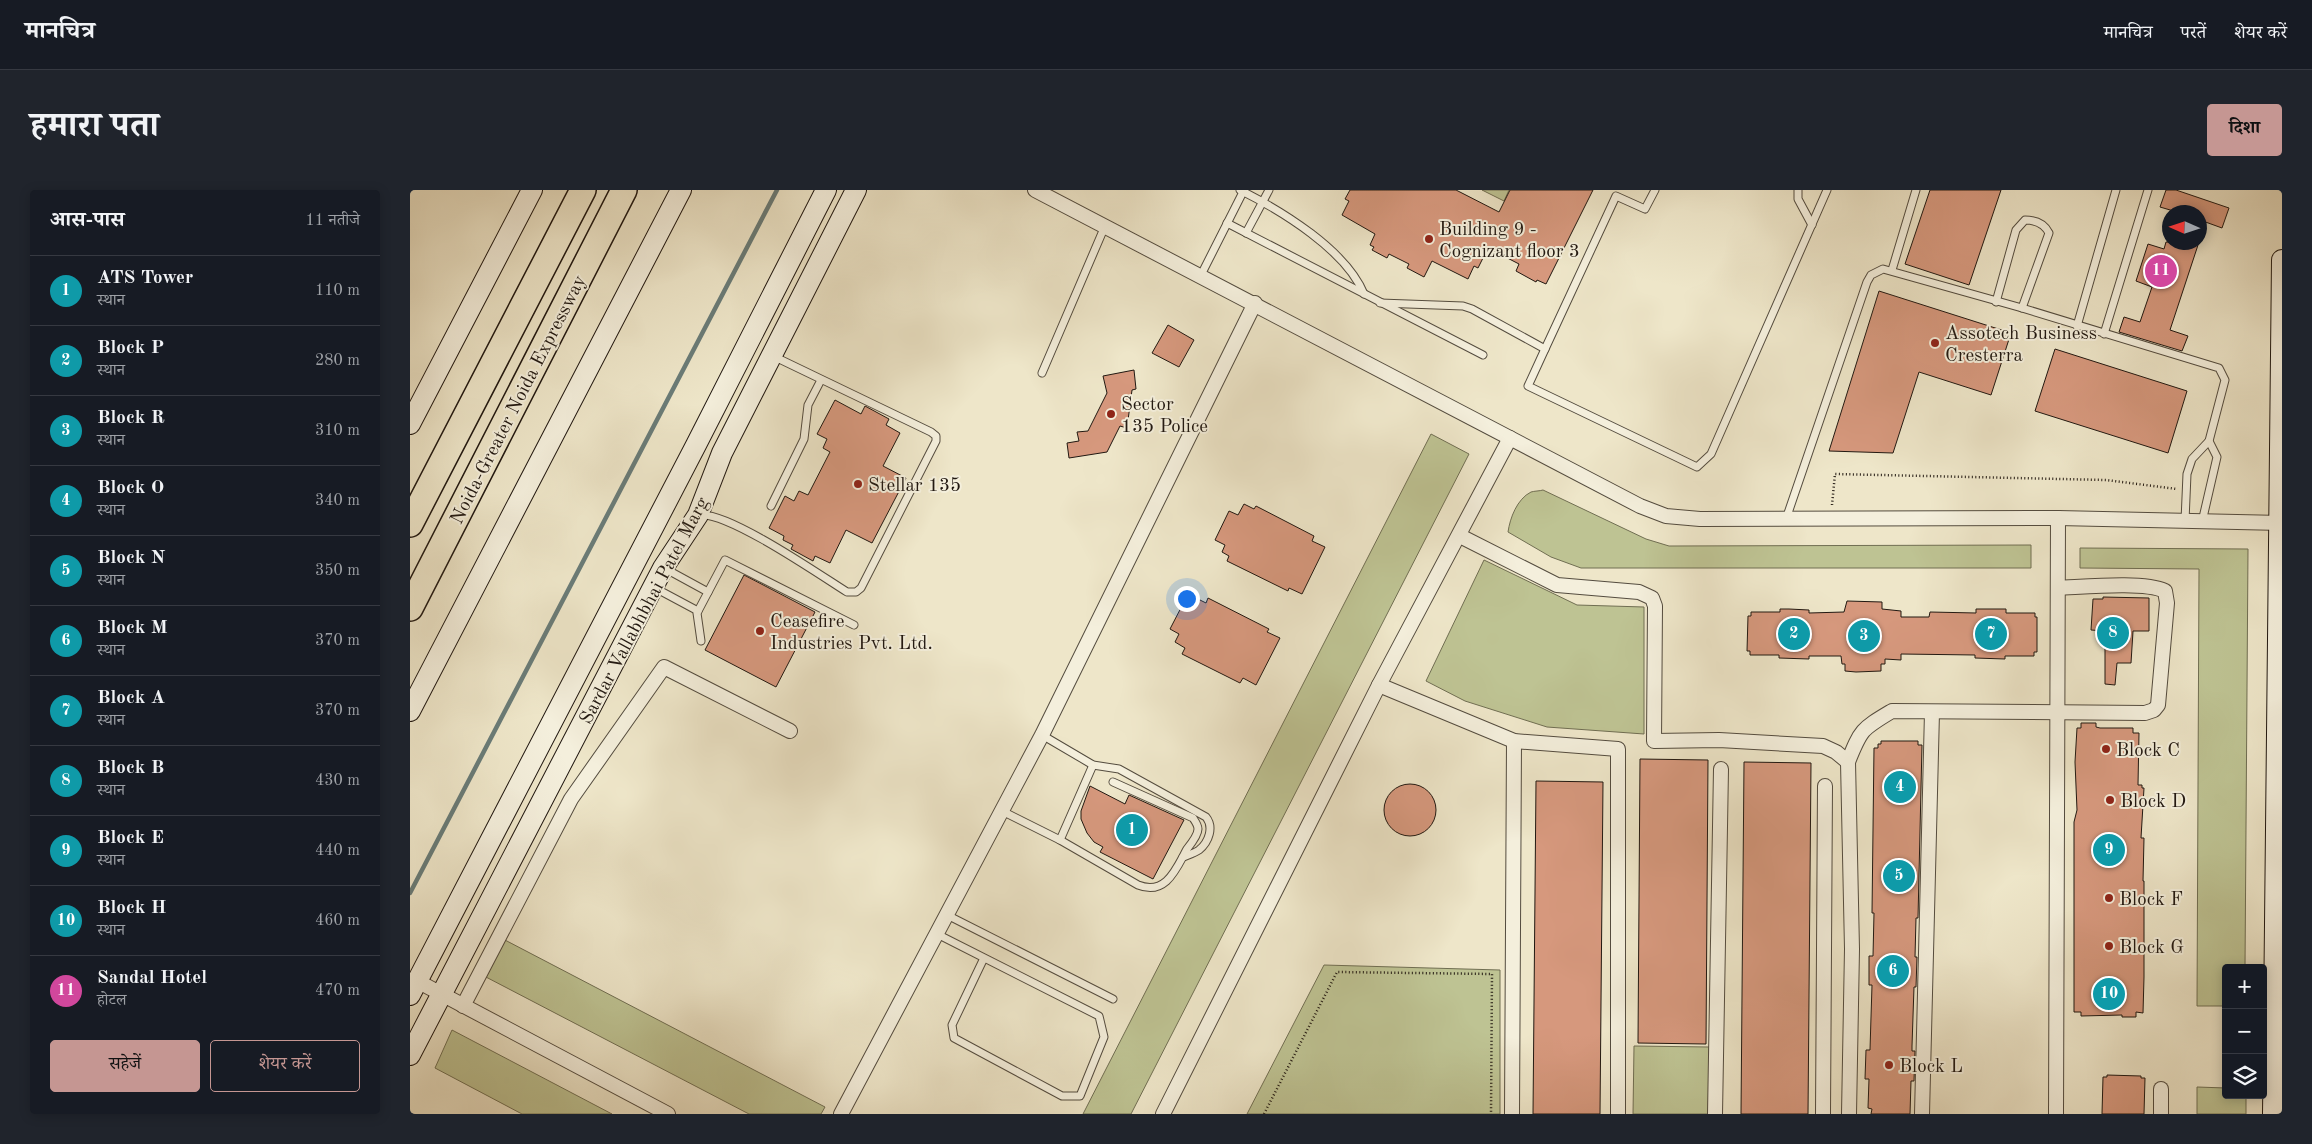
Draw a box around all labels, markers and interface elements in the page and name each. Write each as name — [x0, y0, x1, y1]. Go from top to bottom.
text: मानचित्र — [25, 20, 95, 44]
text: मानचित्र — [2104, 24, 2153, 42]
text: परतें — [2181, 24, 2206, 42]
text: शेयर करें — [2234, 24, 2287, 42]
button: दिशा — [2207, 104, 2282, 156]
text: हमारा पता — [30, 109, 159, 144]
north arrow — [2162, 205, 2207, 250]
text: आस-पास — [50, 210, 125, 231]
text: 11 नतीजे — [306, 213, 360, 229]
place label: Building 9 - Cognizant floor 3 — [1439, 221, 1580, 262]
marker: Building 9 - Cognizant floor 3 — [1423, 233, 1435, 245]
pin: 11 — [2145, 252, 2177, 290]
text: ATS Tower — [97, 269, 193, 288]
street label: Noida-Greater Noida Expressway — [448, 273, 590, 528]
text: 1 — [61, 283, 71, 299]
text: 110 m — [315, 283, 360, 299]
text: स्थान — [97, 293, 125, 309]
place label: Assotech Business Cresterra — [1945, 325, 2097, 366]
marker: Assotech Business Cresterra — [1929, 337, 1941, 349]
text: Block P — [97, 339, 164, 358]
text: 2 — [61, 353, 71, 369]
text: 280 m — [315, 353, 360, 369]
text: स्थान — [97, 363, 125, 379]
place label: Sector 135 Police — [1121, 396, 1208, 437]
marker: Sector 135 Police — [1105, 408, 1117, 420]
text: Block R — [97, 409, 165, 428]
text: 3 — [61, 423, 71, 439]
text: 310 m — [315, 423, 360, 439]
text: स्थान — [97, 433, 125, 449]
place label: Stellar 135 — [868, 477, 961, 496]
marker: Stellar 135 — [852, 478, 864, 490]
text: Block O — [97, 479, 164, 498]
text: 4 — [61, 493, 71, 509]
text: 340 m — [315, 493, 360, 509]
street label: Sardar Vallabhbhai Patel Marg — [577, 494, 714, 728]
text: स्थान — [97, 503, 125, 519]
text: Block N — [97, 549, 165, 568]
text: 5 — [61, 563, 71, 579]
text: 350 m — [315, 563, 360, 579]
text: स्थान — [97, 573, 125, 589]
your location — [1174, 586, 1200, 612]
place label: Ceasefire Industries Pvt. Ltd. — [770, 613, 933, 654]
pin: 8 — [2097, 614, 2129, 652]
pin: 2 — [1778, 615, 1810, 653]
pin: 7 — [1975, 615, 2007, 653]
pin: 3 — [1848, 617, 1880, 655]
text: Block M — [97, 619, 168, 638]
marker: Ceasefire Industries Pvt. Ltd. — [754, 625, 766, 637]
text: 6 — [61, 633, 71, 649]
text: 370 m — [315, 633, 360, 649]
text: स्थान — [97, 643, 125, 659]
text: Block A — [97, 689, 165, 708]
text: 7 — [61, 703, 71, 719]
text: 370 m — [315, 703, 360, 719]
text: स्थान — [97, 713, 125, 729]
place label: Block C — [2116, 742, 2180, 761]
marker: Block C — [2100, 743, 2112, 755]
text: Block B — [97, 759, 164, 778]
pin: 4 — [1884, 768, 1916, 806]
text: 8 — [61, 773, 71, 789]
text: 430 m — [315, 773, 360, 789]
text: स्थान — [97, 783, 125, 799]
place label: Block D — [2120, 793, 2186, 812]
marker: Block D — [2104, 794, 2116, 806]
pin: 1 — [1116, 811, 1148, 849]
text: Block E — [97, 829, 164, 848]
pin: 9 — [2093, 831, 2125, 869]
text: 9 — [61, 843, 71, 859]
text: 440 m — [315, 843, 360, 859]
text: स्थान — [97, 853, 125, 869]
pin: 5 — [1883, 857, 1915, 895]
place label: Block F — [2119, 891, 2183, 910]
marker: Block F — [2103, 892, 2115, 904]
text: Block H — [97, 899, 166, 918]
text: 10 — [57, 913, 75, 929]
text: 460 m — [315, 913, 360, 929]
text: स्थान — [97, 923, 125, 939]
place label: Block G — [2119, 939, 2184, 958]
marker: Block G — [2103, 940, 2115, 952]
pin: 6 — [1877, 952, 1909, 990]
map controls — [2222, 964, 2267, 1099]
button: + — [2222, 964, 2267, 1009]
text: Sandal Hotel — [97, 969, 207, 988]
pin: 10 — [2093, 975, 2125, 1013]
text: 11 — [57, 983, 75, 999]
text: 470 m — [315, 983, 360, 999]
text: होटल — [97, 993, 126, 1009]
button: − — [2222, 1009, 2267, 1054]
button: सहेजें — [50, 1040, 200, 1092]
button: शेयर करें — [210, 1040, 360, 1092]
button: layers — [2222, 1054, 2267, 1099]
place label: Block L — [1899, 1058, 1963, 1077]
marker: Block L — [1883, 1059, 1895, 1071]

